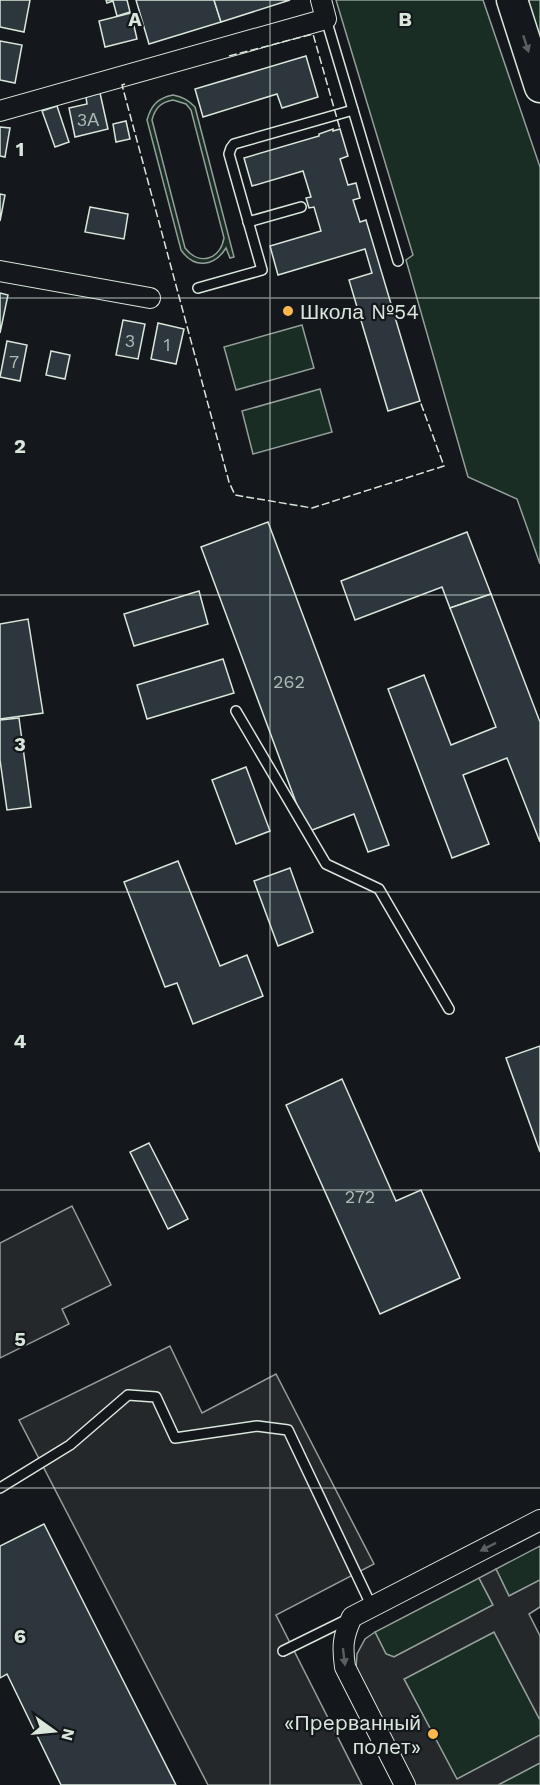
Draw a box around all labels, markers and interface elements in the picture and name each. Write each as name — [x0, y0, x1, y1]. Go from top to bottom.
text: A — [128, 7, 142, 31]
text: B — [398, 7, 412, 31]
one-way arrow — [522, 35, 531, 53]
house number: 3А — [77, 109, 99, 130]
text: 1 — [16, 137, 24, 161]
place label: Школа №54 — [300, 299, 419, 324]
marker: Школа №54 — [281, 304, 295, 318]
house number: 3 — [125, 330, 135, 351]
house number: 1 — [163, 334, 171, 355]
house number: 7 — [9, 351, 19, 372]
text: 2 — [14, 434, 26, 458]
house number: 262 — [273, 671, 305, 692]
text: 3 — [14, 732, 26, 756]
text: 4 — [14, 1029, 27, 1053]
house number: 272 — [345, 1186, 375, 1207]
text: 5 — [14, 1327, 26, 1351]
one-way arrow — [479, 1541, 497, 1551]
text: 6 — [14, 1624, 26, 1648]
one-way arrow — [340, 1648, 349, 1667]
north arrow — [24, 1701, 84, 1761]
place label: «Пpepвaнный пoлeт» — [284, 1710, 421, 1759]
text: N — [57, 1727, 79, 1743]
marker: «Пpepвaнный пoлeт» — [426, 1727, 440, 1741]

